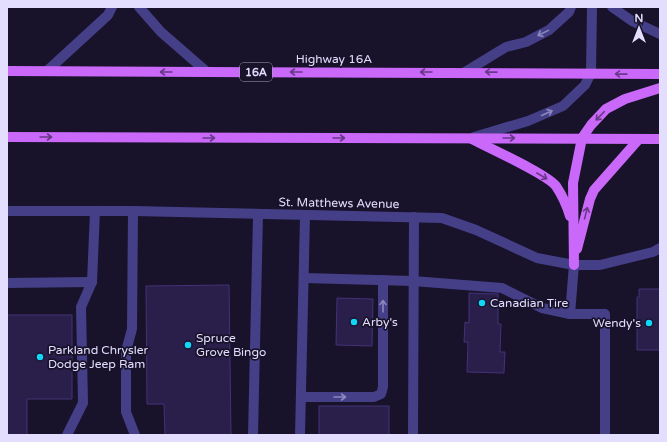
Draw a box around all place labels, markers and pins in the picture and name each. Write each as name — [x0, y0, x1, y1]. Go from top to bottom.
place label: Canadian Tire — [490, 296, 568, 310]
marker: Canadian Tire — [477, 298, 487, 308]
place label: Arby's — [362, 315, 398, 329]
place label: Wendy's — [593, 316, 641, 330]
marker: Arby's — [349, 317, 359, 327]
marker: Wendy's — [644, 318, 654, 328]
place label: Spruce Grove Bingo — [196, 331, 266, 359]
marker: Spruce Grove Bingo — [183, 340, 193, 350]
place label: Parkland Chrysler Dodge Jeep Ram — [48, 343, 149, 371]
marker: Parkland Chrysler Dodge Jeep Ram — [35, 352, 45, 362]

